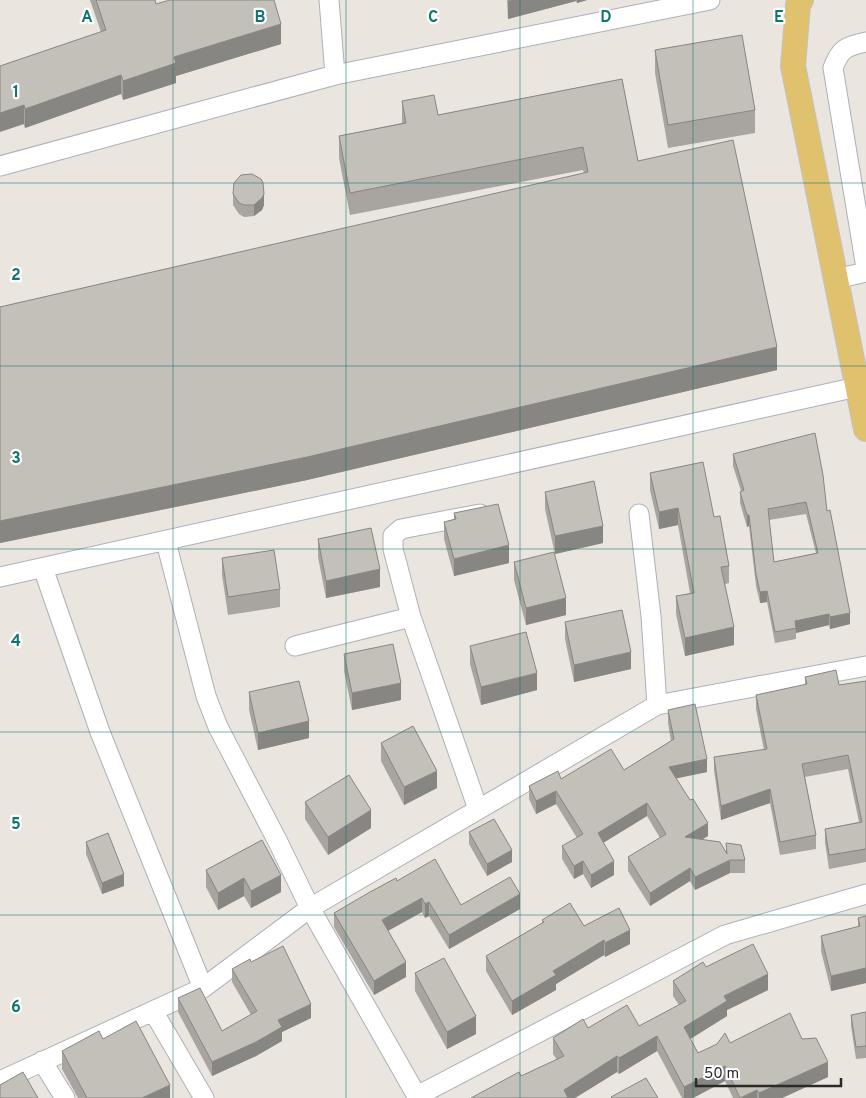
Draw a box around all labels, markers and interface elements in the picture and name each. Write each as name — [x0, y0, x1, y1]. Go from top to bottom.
text: A — [81, 8, 93, 28]
text: B — [254, 8, 266, 28]
text: C — [428, 8, 438, 28]
text: D — [600, 8, 612, 28]
text: E — [774, 8, 784, 28]
text: 1 — [13, 83, 19, 103]
text: 2 — [11, 266, 21, 286]
text: 3 — [11, 449, 21, 469]
text: 4 — [11, 632, 21, 652]
text: 5 — [11, 815, 21, 835]
text: 6 — [11, 998, 21, 1018]
scale bar — [696, 1056, 841, 1088]
text: 50 m — [704, 1065, 739, 1084]

